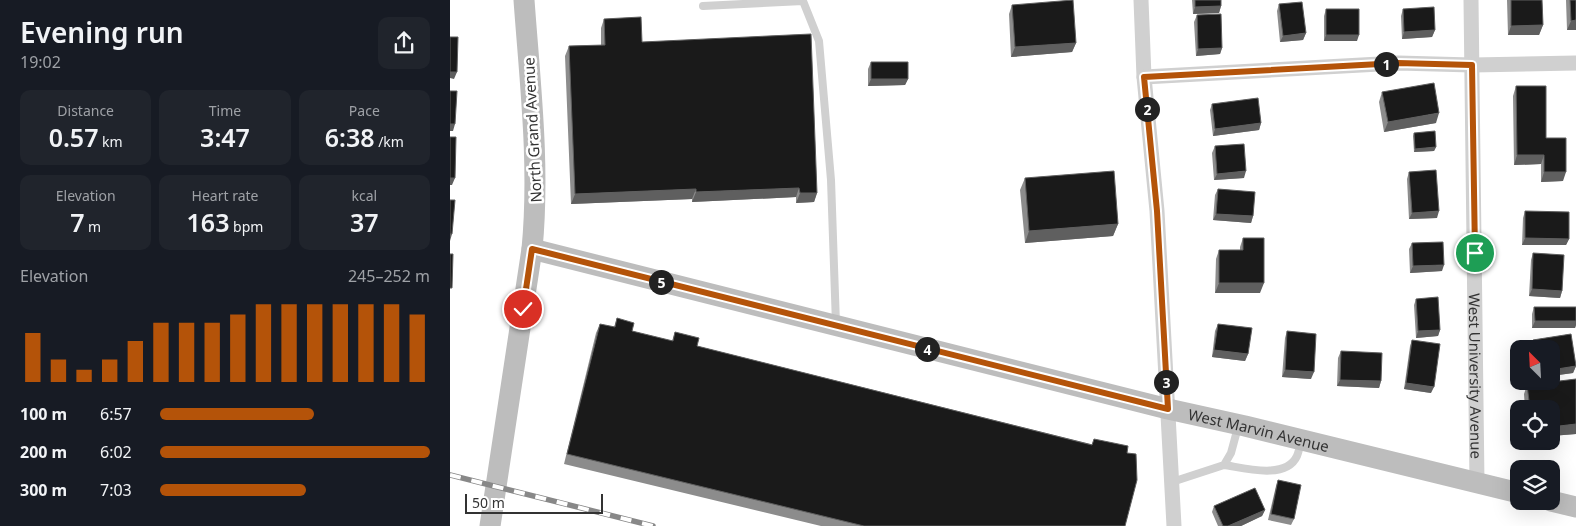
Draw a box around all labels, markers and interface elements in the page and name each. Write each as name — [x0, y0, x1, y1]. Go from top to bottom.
text: Evening run — [20, 13, 184, 51]
button: share — [378, 17, 430, 69]
text: 19:02 — [20, 51, 61, 73]
pin: 1 — [1374, 52, 1398, 76]
text: 1 — [1382, 55, 1391, 74]
street label: North Grand Avenue — [518, 57, 546, 203]
pin: 2 — [1134, 96, 1160, 122]
text: 2 — [1143, 100, 1152, 119]
text: Distance — [57, 101, 114, 120]
text: Time — [209, 101, 241, 120]
text: Pace — [349, 101, 380, 120]
text: 0.57 — [49, 120, 98, 154]
text: 3:47 — [200, 120, 250, 154]
text: 6:38 — [325, 120, 375, 154]
text: km — [98, 132, 123, 151]
text: /km — [375, 132, 404, 151]
text: Elevation — [56, 186, 116, 205]
text: Heart rate — [192, 186, 258, 205]
text: kcal — [351, 186, 377, 205]
text: 7 — [70, 205, 84, 239]
text: 163 — [187, 205, 229, 239]
text: 37 — [350, 205, 379, 239]
text: m — [84, 217, 101, 236]
text: bpm — [229, 217, 263, 236]
pin — [1454, 232, 1496, 274]
icon: arrive — [1461, 239, 1489, 267]
text: Elevation — [20, 265, 88, 287]
text: 245–252 m — [348, 265, 430, 287]
pin: 5 — [648, 270, 674, 294]
text: 5 — [657, 273, 666, 292]
pin — [502, 288, 544, 330]
street label: West University Avenue — [1465, 293, 1487, 459]
icon: check — [509, 295, 537, 323]
pin: 4 — [914, 336, 940, 362]
text: 4 — [923, 340, 932, 359]
north arrow — [1510, 340, 1560, 390]
map controls — [1510, 340, 1560, 510]
pin: 3 — [1154, 370, 1178, 394]
text: 3 — [1162, 373, 1171, 392]
button: locate — [1510, 400, 1560, 450]
text: 100 m — [20, 403, 67, 425]
text: 6:57 — [100, 403, 132, 425]
street label: West Marvin Avenue — [1186, 404, 1331, 456]
text: 200 m — [20, 441, 67, 463]
text: 6:02 — [100, 441, 132, 463]
button: layers — [1510, 460, 1560, 510]
text: 300 m — [20, 479, 67, 501]
text: 7:03 — [100, 479, 132, 501]
scale bar — [465, 491, 602, 514]
text: 50 m — [472, 493, 505, 512]

